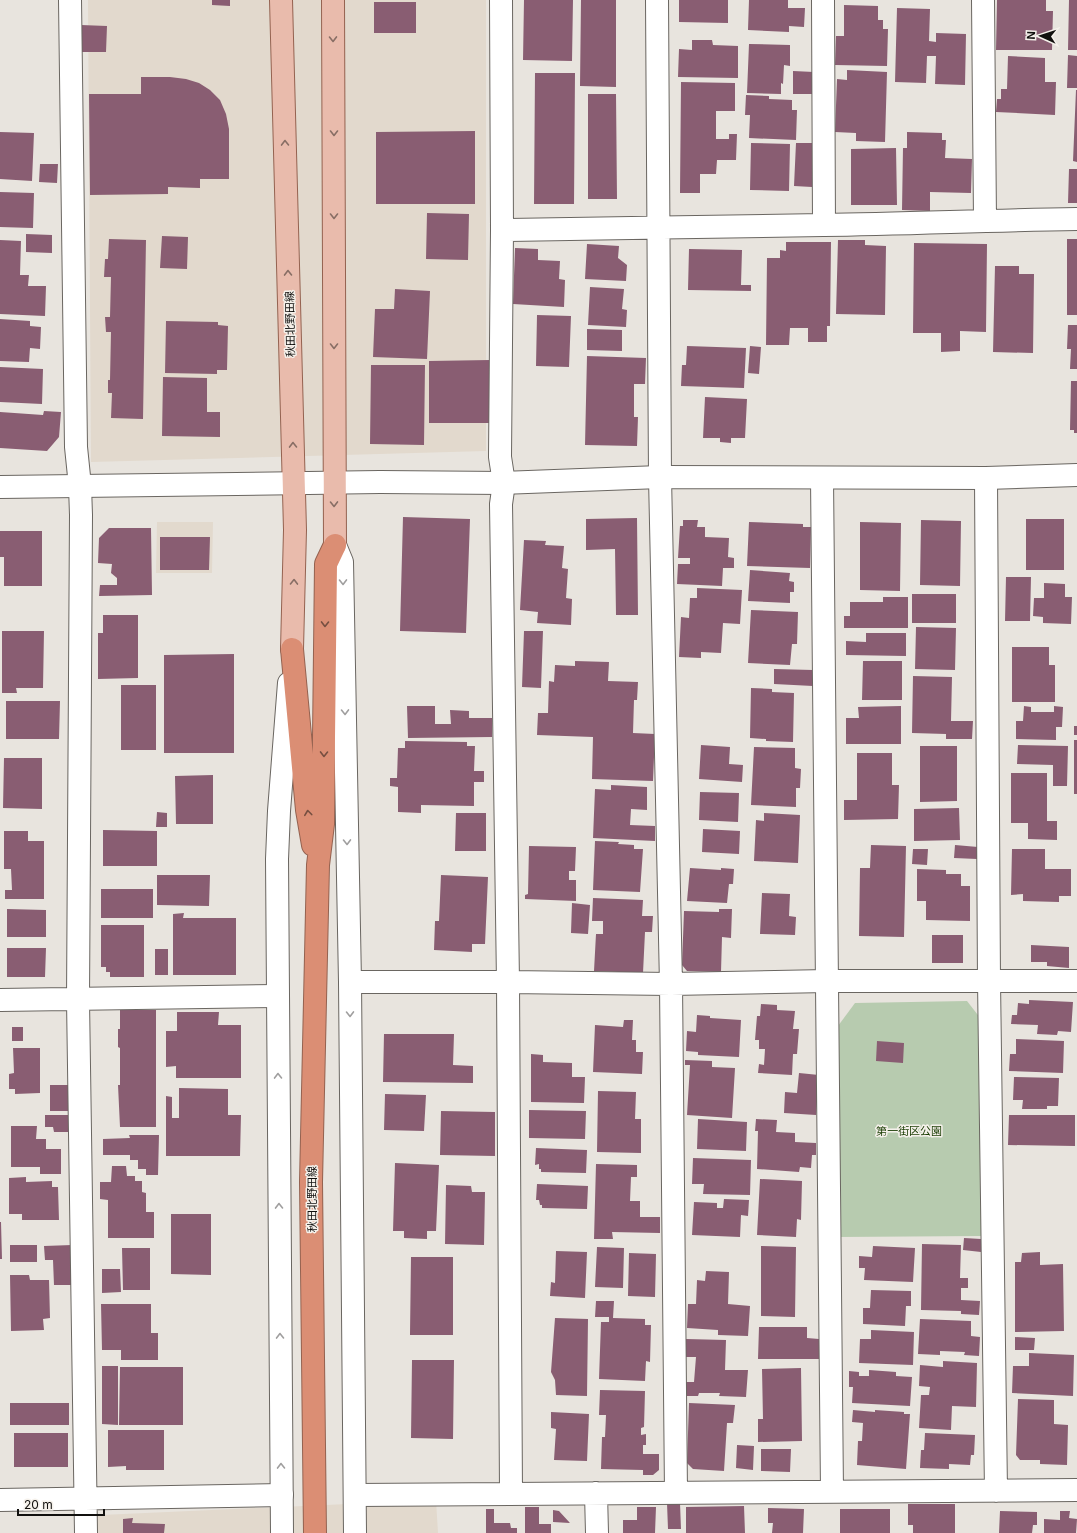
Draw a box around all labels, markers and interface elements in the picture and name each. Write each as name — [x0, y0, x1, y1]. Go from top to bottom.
north arrow — [1021, 16, 1061, 56]
text: N — [1024, 31, 1038, 40]
one-way arrow — [329, 36, 337, 42]
one-way arrow — [330, 130, 338, 136]
one-way arrow — [281, 140, 289, 146]
one-way arrow — [330, 213, 338, 219]
one-way arrow — [284, 270, 293, 276]
street label: 秋田北野田線 — [282, 291, 298, 357]
one-way arrow — [330, 343, 338, 349]
one-way arrow — [289, 442, 297, 448]
one-way arrow — [330, 501, 338, 507]
one-way arrow — [289, 579, 298, 585]
one-way arrow — [339, 579, 347, 585]
one-way arrow — [321, 621, 329, 627]
one-way arrow — [341, 709, 349, 715]
one-way arrow — [320, 751, 328, 757]
one-way arrow — [303, 810, 312, 817]
one-way arrow — [343, 839, 351, 845]
one-way arrow — [346, 1011, 354, 1017]
one-way arrow — [274, 1073, 282, 1079]
park label: 第一街区公園 — [876, 1124, 942, 1138]
street label: 秋田北野田線 — [305, 1166, 319, 1232]
one-way arrow — [275, 1203, 283, 1209]
one-way arrow — [276, 1333, 284, 1339]
one-way arrow — [277, 1463, 285, 1469]
scale bar — [18, 1491, 104, 1517]
text: 20 m — [24, 1497, 53, 1512]

